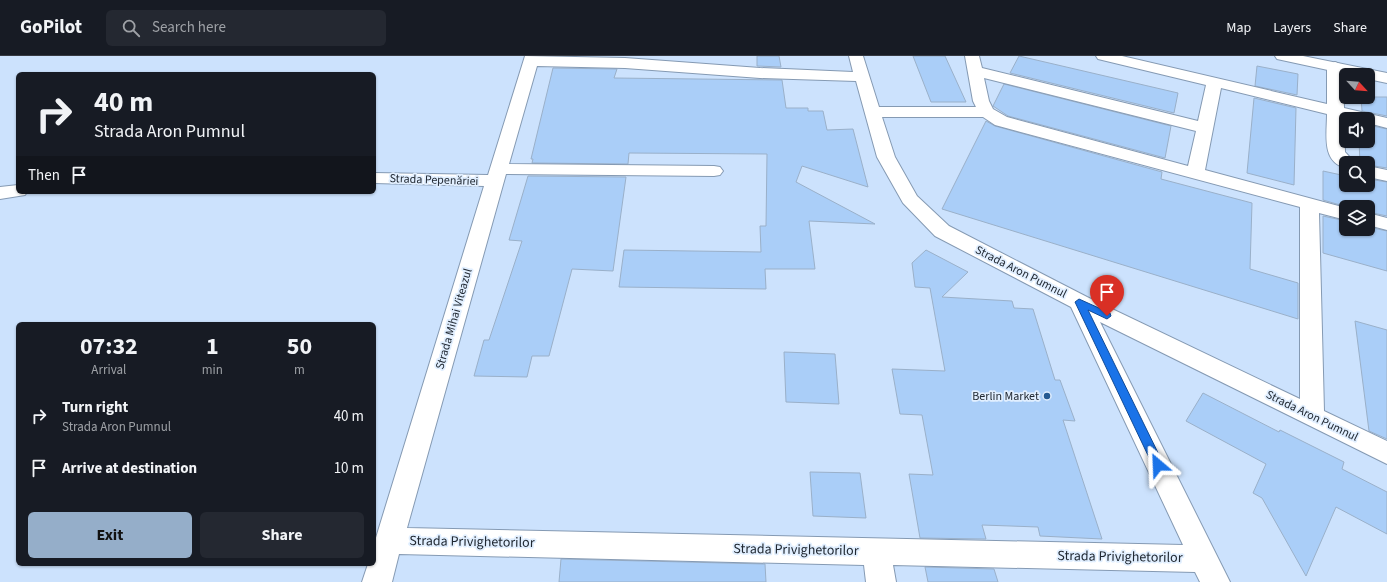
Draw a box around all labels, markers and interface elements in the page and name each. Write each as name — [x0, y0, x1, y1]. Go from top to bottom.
search box — [106, 10, 386, 46]
text: GoPilot — [20, 14, 82, 41]
icon: search — [120, 17, 142, 39]
text: Search here — [152, 17, 226, 38]
text: Map — [1226, 18, 1251, 38]
text: Layers — [1273, 18, 1311, 38]
text: Share — [1333, 18, 1367, 38]
north arrow — [1339, 68, 1375, 104]
map controls — [1339, 68, 1375, 236]
text: 40 m — [94, 82, 153, 122]
icon: right — [28, 88, 80, 140]
button: sound — [1339, 112, 1375, 148]
text: Strada Aron Pumnul — [94, 119, 245, 144]
button: search — [1339, 156, 1375, 192]
icon: arrive — [68, 164, 90, 186]
text: Then — [28, 165, 60, 186]
street label: Strada Pepenăriei — [389, 170, 479, 190]
button: layers — [1339, 200, 1375, 236]
street label: Strada Aron Pumnul — [972, 242, 1070, 302]
street label: Strada Mihai Viteazul — [431, 267, 477, 371]
pin — [1090, 275, 1124, 316]
icon: arrive — [1096, 281, 1118, 303]
text: 07:32 — [80, 329, 138, 364]
text: 1 — [206, 329, 219, 364]
text: 50 — [287, 329, 312, 364]
text: Arrival — [91, 361, 126, 379]
text: min — [202, 361, 223, 379]
text: m — [294, 361, 305, 379]
street label: Strada Aron Pumnul — [1263, 386, 1361, 446]
place label: Berlin Market — [972, 388, 1039, 405]
marker: Berlin Market — [1042, 391, 1052, 401]
text: Turn right — [62, 397, 128, 418]
icon: right — [28, 405, 50, 427]
text: 40 m — [334, 406, 364, 427]
text: Strada Aron Pumnul — [62, 418, 171, 436]
position arrow — [1137, 444, 1179, 486]
icon: arrive — [28, 457, 50, 479]
text: Arrive at destination — [62, 458, 197, 479]
text: 10 m — [334, 458, 364, 479]
button: Exit — [28, 512, 192, 558]
button: Share — [200, 512, 364, 558]
street label: Strada Privighetorilor — [409, 531, 535, 553]
street label: Strada Privighetorilor — [733, 539, 859, 561]
street label: Strada Privighetorilor — [1057, 546, 1183, 568]

